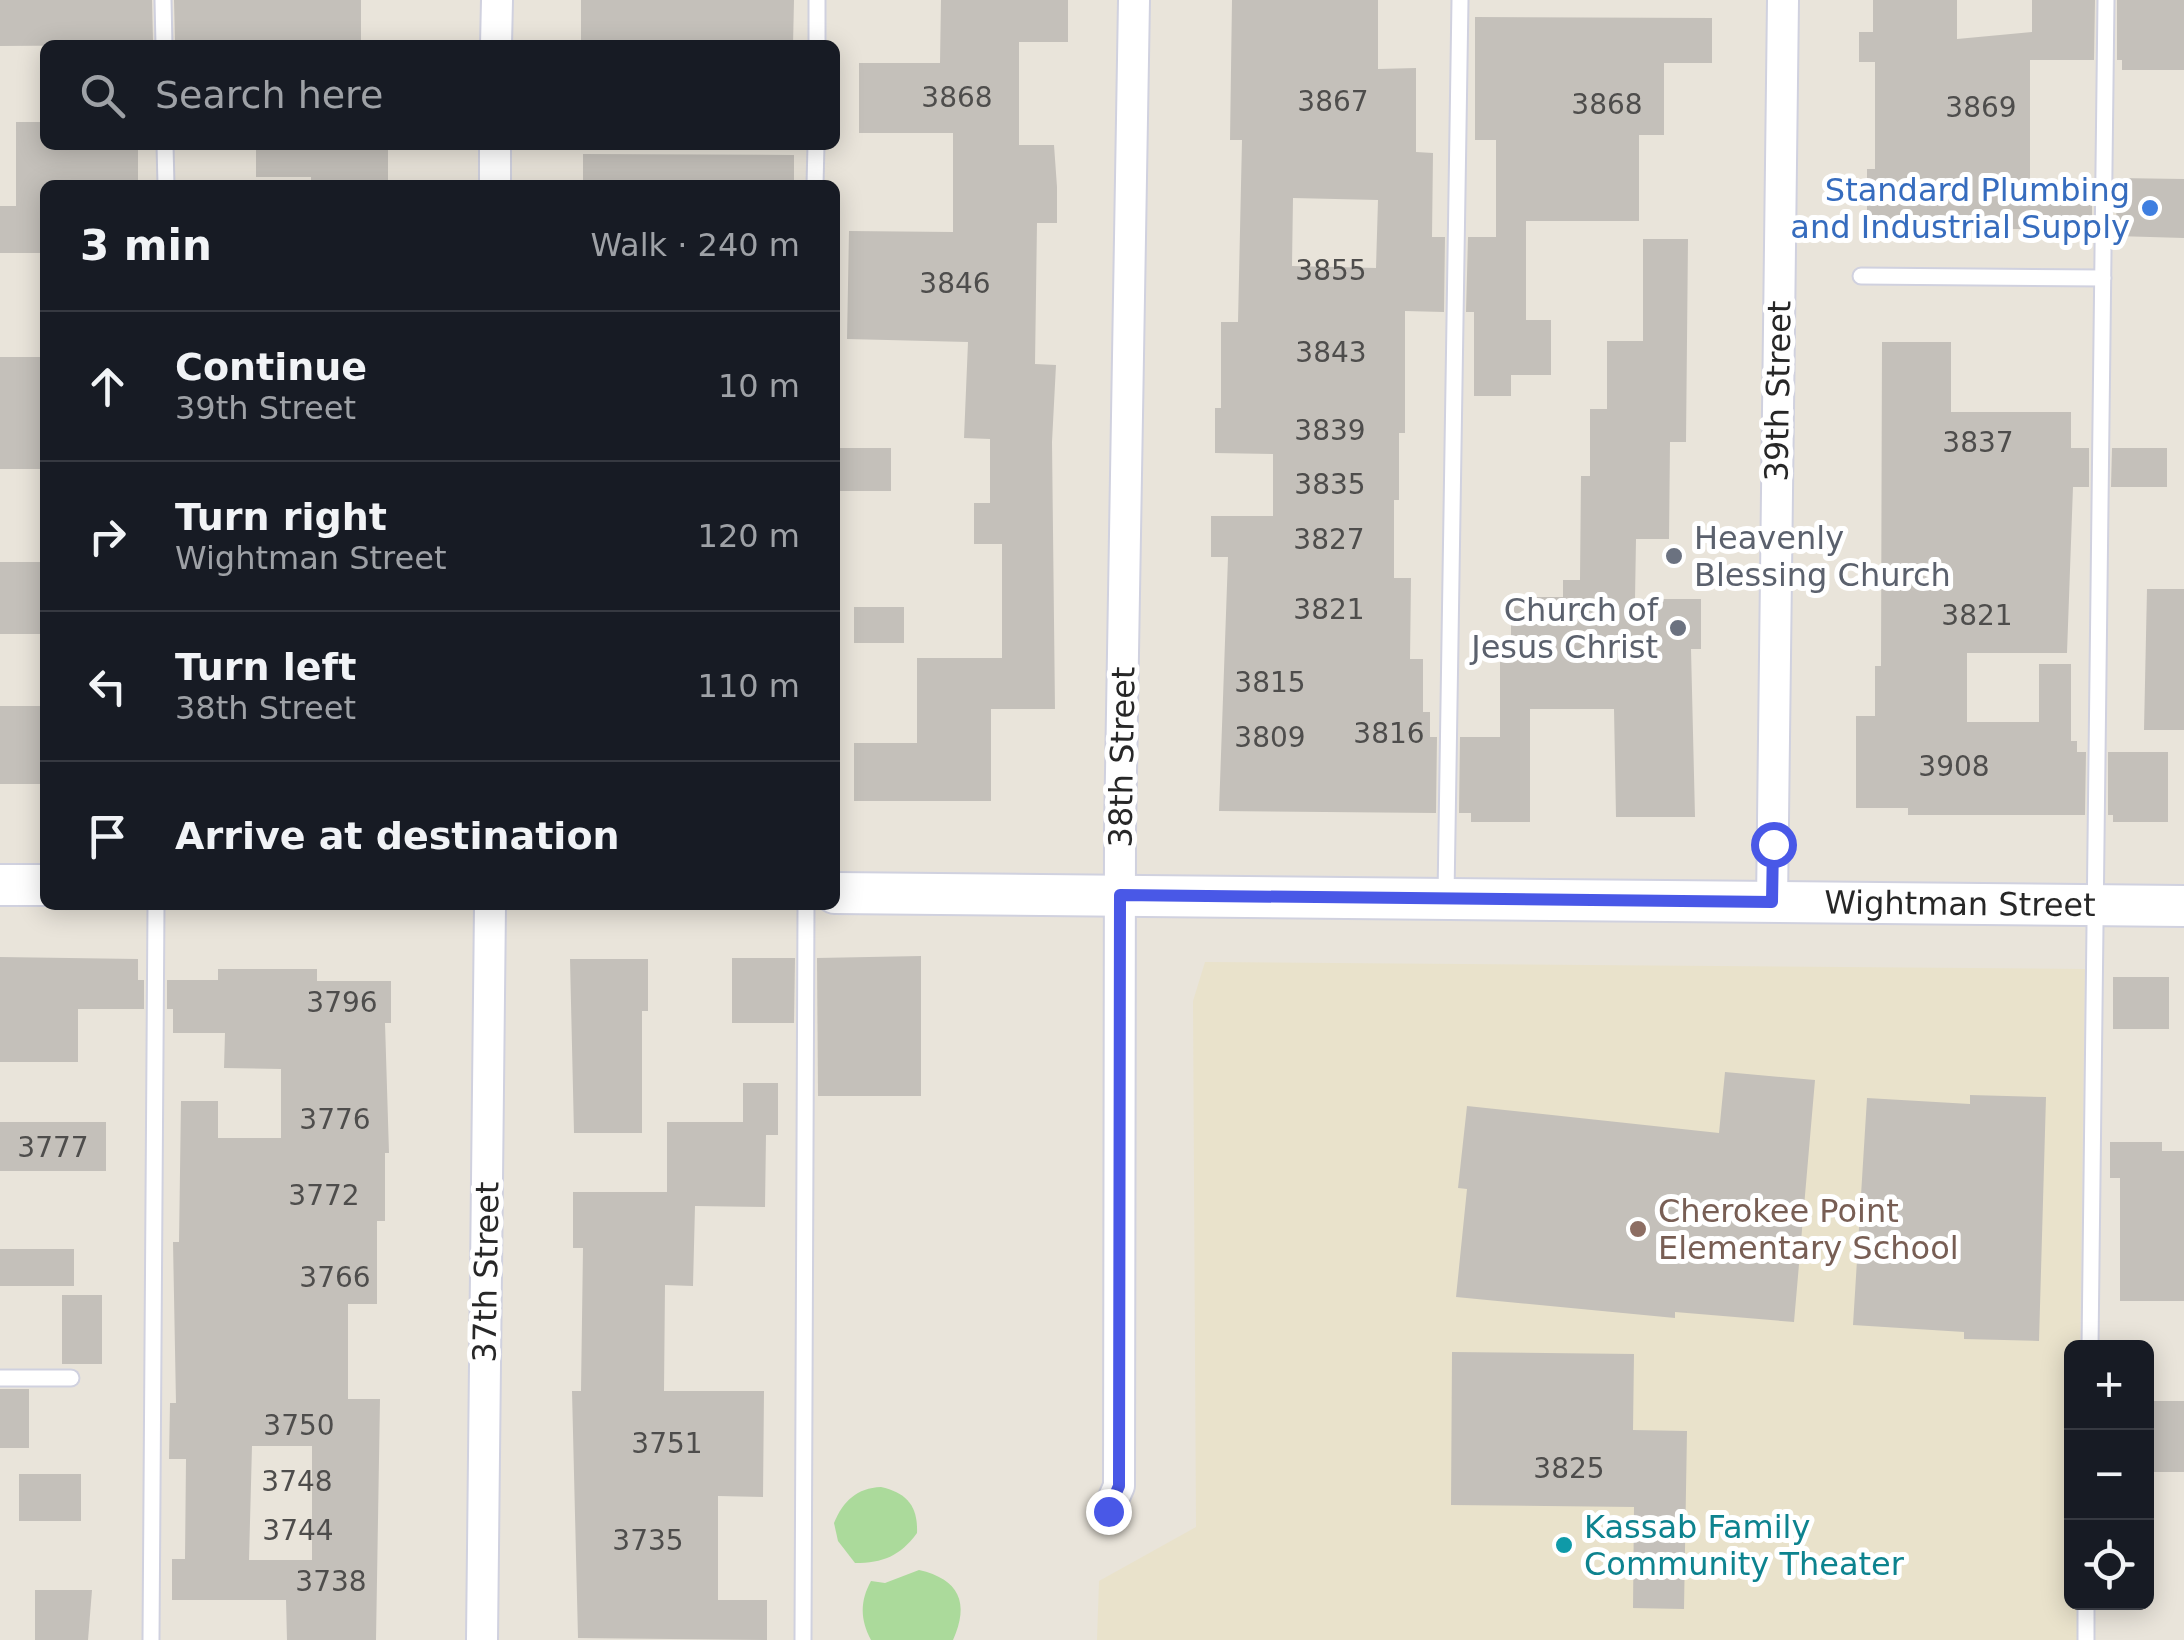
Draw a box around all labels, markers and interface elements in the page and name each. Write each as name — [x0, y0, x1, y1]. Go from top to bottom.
search box — [40, 40, 840, 150]
icon: search — [75, 68, 130, 123]
text: Search here — [155, 73, 383, 117]
house number: 3868 — [921, 81, 993, 114]
house number: 3867 — [1297, 85, 1369, 118]
house number: 3868 — [1571, 88, 1643, 121]
house number: 3869 — [1945, 91, 2017, 124]
place label: Standard Plumbing and Industrial Supply — [1790, 171, 2130, 246]
marker: Standard Plumbing and Industrial Supply — [2139, 197, 2161, 219]
text: 3 min — [80, 221, 212, 270]
text: Walk · 240 m — [590, 226, 800, 264]
house number: 3855 — [1295, 254, 1367, 287]
house number: 3846 — [919, 267, 991, 300]
street label: 39th Street — [1757, 300, 1799, 482]
house number: 3843 — [1295, 336, 1367, 369]
text: Continue — [175, 345, 367, 389]
icon: ahead — [80, 359, 135, 414]
text: 10 m — [718, 367, 800, 405]
text: 39th Street — [175, 389, 356, 427]
house number: 3839 — [1294, 414, 1366, 447]
house number: 3837 — [1942, 426, 2014, 459]
house number: 3835 — [1294, 468, 1366, 501]
text: Turn right — [175, 495, 387, 539]
icon: right — [80, 509, 135, 564]
text: 120 m — [698, 517, 800, 555]
place label: Heavenly Blessing Church — [1694, 519, 1951, 594]
house number: 3827 — [1293, 523, 1365, 556]
text: Wightman Street — [175, 539, 446, 577]
marker: Heavenly Blessing Church — [1663, 545, 1685, 567]
place label: Church of Jesus Christ — [1469, 591, 1659, 666]
house number: 3821 — [1293, 593, 1365, 626]
house number: 3821 — [1941, 599, 2013, 632]
marker: Church of Jesus Christ — [1667, 617, 1689, 639]
text: Turn left — [175, 645, 356, 689]
icon: left — [80, 659, 135, 714]
street label: 38th Street — [1101, 666, 1143, 848]
house number: 3815 — [1234, 666, 1306, 699]
text: 110 m — [698, 667, 800, 705]
text: 38th Street — [175, 689, 356, 727]
house number: 3816 — [1353, 717, 1425, 750]
house number: 3809 — [1234, 721, 1306, 754]
house number: 3908 — [1918, 750, 1990, 783]
icon: arrive — [80, 809, 135, 864]
text: Arrive at destination — [175, 814, 620, 858]
route start — [1751, 822, 1797, 868]
street label: Wightman Street — [1824, 884, 2096, 924]
house number: 3796 — [306, 986, 378, 1019]
house number: 3776 — [299, 1103, 371, 1136]
house number: 3777 — [17, 1131, 89, 1164]
house number: 3772 — [288, 1179, 360, 1212]
street label: 37th Street — [465, 1181, 507, 1363]
place label: Cherokee Point Elementary School — [1658, 1192, 1959, 1267]
marker: Cherokee Point Elementary School — [1627, 1218, 1649, 1240]
house number: 3766 — [299, 1261, 371, 1294]
map controls — [2064, 1340, 2154, 1610]
button: + — [2064, 1340, 2154, 1430]
house number: 3750 — [263, 1409, 335, 1442]
house number: 3751 — [631, 1427, 703, 1460]
button: − — [2064, 1430, 2154, 1520]
house number: 3825 — [1533, 1452, 1605, 1485]
house number: 3748 — [261, 1465, 333, 1498]
route end — [1086, 1489, 1132, 1535]
place label: Kassab Family Community Theater — [1584, 1508, 1905, 1583]
house number: 3744 — [262, 1514, 334, 1547]
button: locate — [2064, 1520, 2154, 1610]
house number: 3735 — [612, 1524, 684, 1557]
marker: Kassab Family Community Theater — [1553, 1534, 1575, 1556]
house number: 3738 — [295, 1565, 367, 1598]

